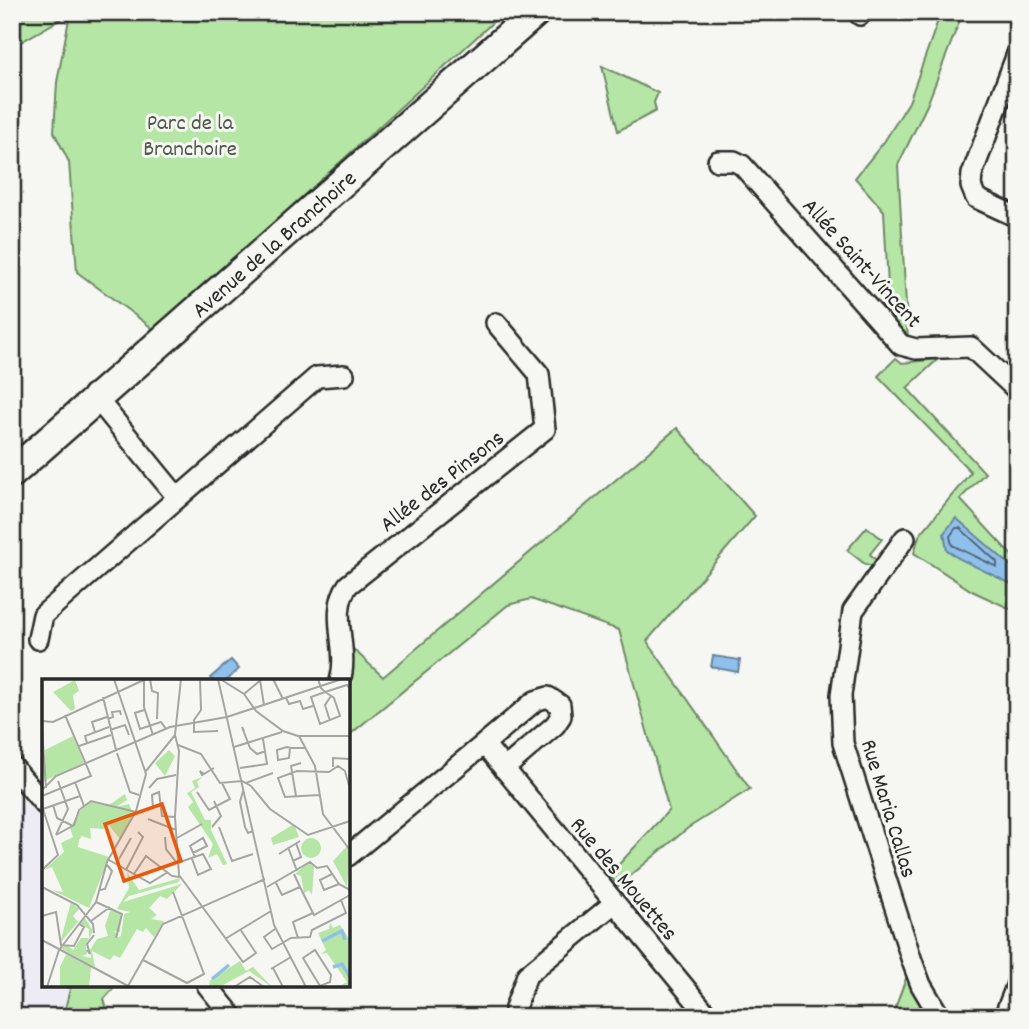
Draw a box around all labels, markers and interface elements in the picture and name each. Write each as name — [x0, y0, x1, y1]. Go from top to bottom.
park label: Parc de la Branchoire — [143, 108, 237, 167]
street label: Avenue de la Branchoire — [186, 164, 365, 327]
street label: Allée Saint-Vincent — [793, 192, 928, 337]
street label: Allée des Pinsons — [374, 424, 512, 542]
inset map — [42, 679, 350, 987]
street label: Rue Maria Callas — [850, 736, 923, 882]
street label: Rue des Mouettes — [561, 811, 684, 949]

